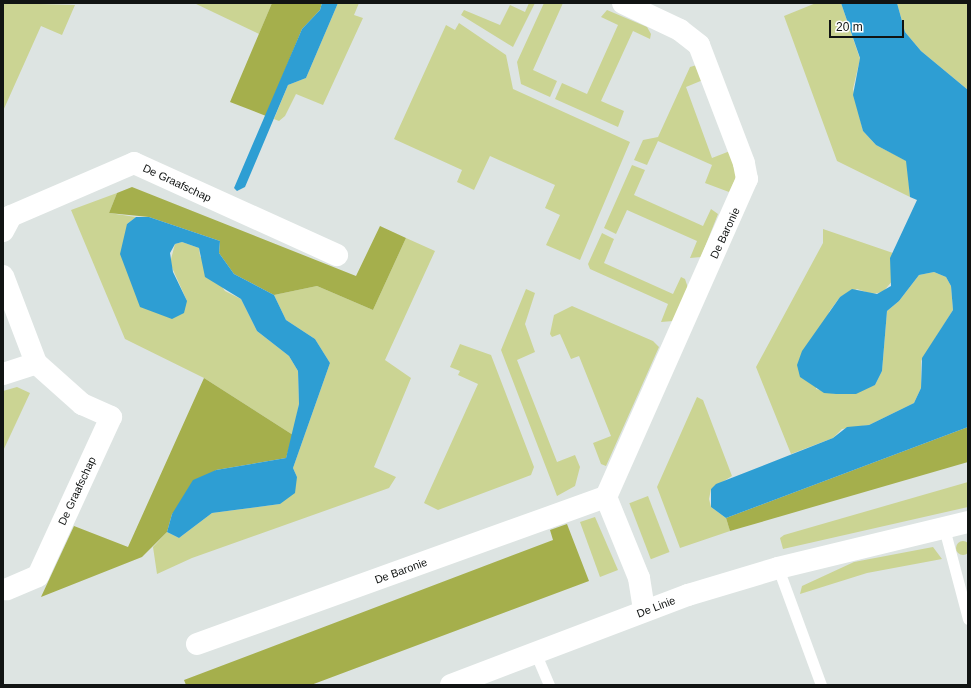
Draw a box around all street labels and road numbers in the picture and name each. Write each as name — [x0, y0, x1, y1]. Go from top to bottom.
street label: De Graafschap — [141, 161, 213, 205]
street label: De Baronie — [707, 205, 743, 261]
street label: De Graafschap — [55, 455, 99, 527]
street label: De Baronie — [373, 555, 429, 587]
street label: De Linie — [635, 594, 677, 620]

